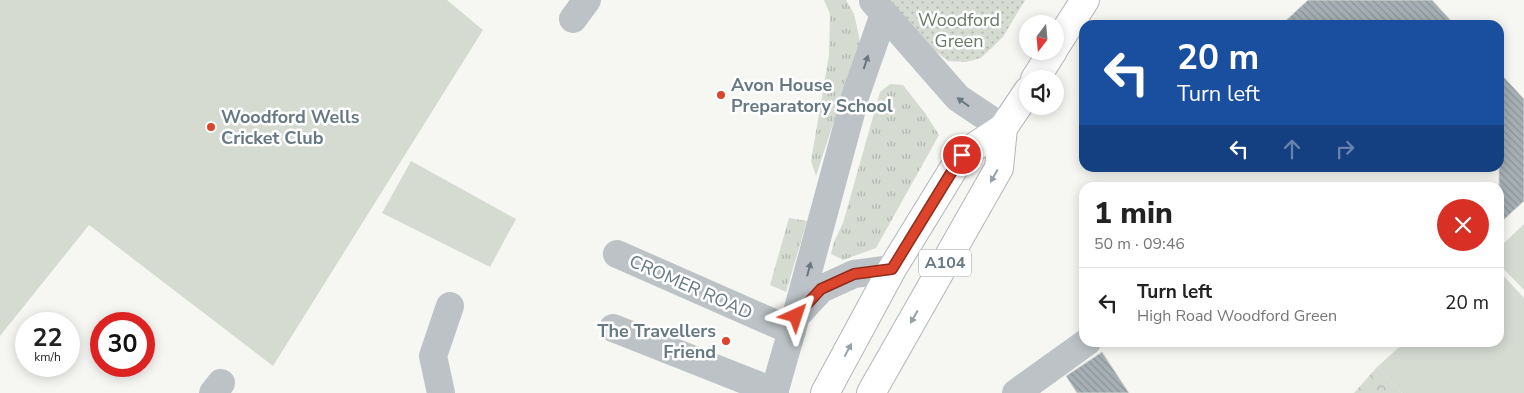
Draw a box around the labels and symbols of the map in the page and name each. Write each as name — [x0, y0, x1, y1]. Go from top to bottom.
park label: Woodford Green — [918, 8, 1000, 53]
north arrow — [1019, 15, 1064, 60]
one-way arrow — [862, 54, 870, 69]
place label: Avon House Preparatory School — [731, 73, 893, 118]
marker: Avon House Preparatory School — [715, 89, 727, 101]
one-way arrow — [957, 96, 970, 107]
place label: Woodford Wells Cricket Club — [221, 105, 360, 150]
marker: Woodford Wells Cricket Club — [205, 121, 217, 133]
pin — [941, 134, 983, 176]
one-way arrow — [990, 169, 999, 182]
street label: CROMER ROAD — [626, 249, 756, 325]
road number: A104 — [919, 250, 971, 276]
one-way arrow — [805, 262, 813, 277]
position arrow — [769, 289, 821, 341]
one-way arrow — [910, 310, 918, 324]
speed limit sign: 30 — [90, 312, 155, 377]
place label: The Travellers Friend — [597, 319, 716, 364]
marker: The Travellers Friend — [720, 335, 732, 347]
one-way arrow — [844, 343, 852, 357]

